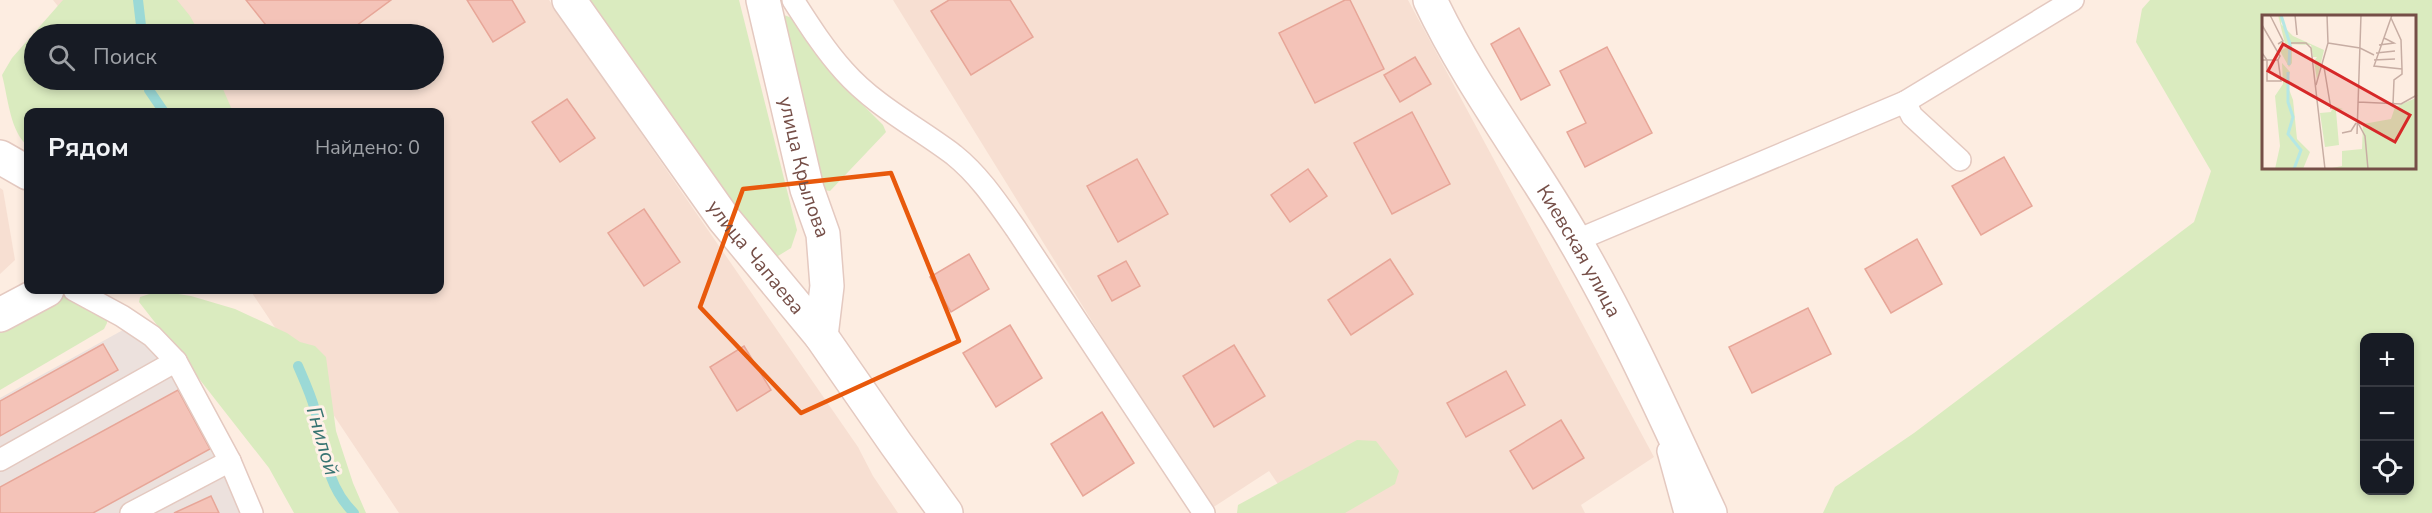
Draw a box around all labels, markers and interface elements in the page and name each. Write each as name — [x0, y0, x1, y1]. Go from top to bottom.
inset map — [2262, 15, 2417, 170]
search box — [24, 24, 444, 90]
icon: search — [45, 41, 78, 74]
text: Поиск — [93, 42, 157, 72]
street label: улица Крылова — [772, 94, 836, 241]
text: Рядом — [48, 130, 129, 165]
text: Найдено: 0 — [315, 134, 420, 161]
street label: Киевская улица — [1530, 180, 1627, 322]
street label: улица Чапаева — [701, 195, 811, 320]
map controls — [2360, 333, 2414, 495]
button: + — [2360, 333, 2414, 387]
button: − — [2360, 387, 2414, 441]
water label: Гнилой — [300, 403, 346, 479]
button: locate — [2360, 441, 2414, 495]

